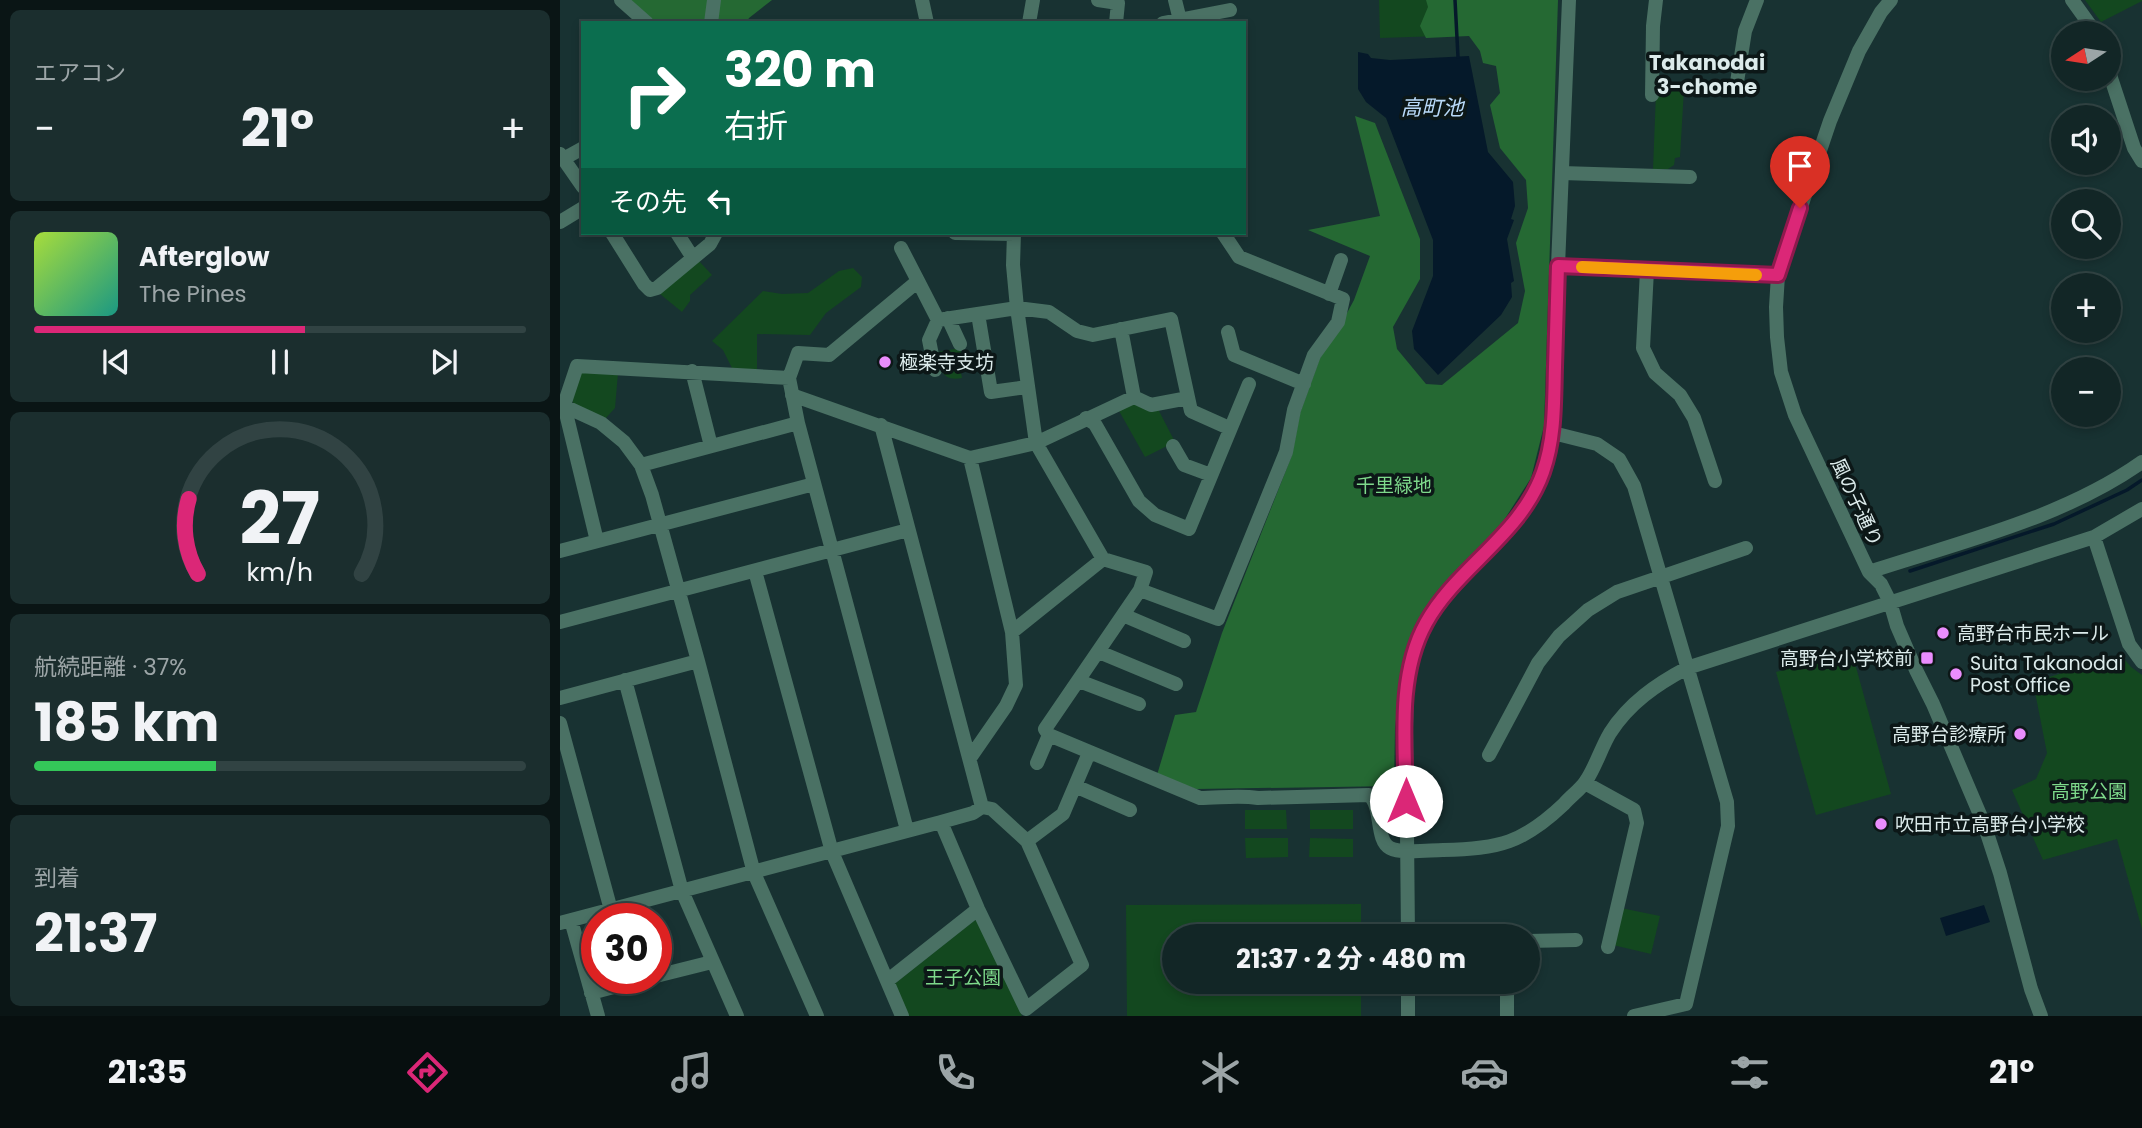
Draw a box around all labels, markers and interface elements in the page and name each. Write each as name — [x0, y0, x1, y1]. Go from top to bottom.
north arrow — [2051, 21, 2121, 91]
map controls — [2051, 21, 2121, 427]
text: 320 m — [724, 36, 876, 104]
district label: Takanodai 3-chome — [1649, 48, 1765, 101]
icon: right — [609, 49, 700, 140]
text: エアコン — [34, 57, 126, 89]
text: 21° — [241, 92, 314, 165]
water label: 高町池 — [1401, 93, 1465, 122]
text: − — [34, 102, 55, 155]
text: + — [500, 102, 526, 155]
text: 右折 — [724, 103, 788, 148]
button: sound — [2051, 105, 2121, 175]
pin — [1770, 136, 1830, 208]
icon: arrive — [1781, 147, 1819, 185]
icon: left — [701, 182, 739, 220]
text: その先 — [609, 184, 687, 220]
button: search — [2051, 189, 2121, 259]
text: Afterglow — [139, 239, 270, 275]
button: + — [2051, 273, 2121, 343]
text: The Pines — [139, 278, 247, 310]
icon: previous — [97, 343, 135, 381]
icon: pause — [261, 343, 299, 381]
icon: next — [425, 343, 463, 381]
place label: 極楽寺支坊 — [899, 349, 994, 376]
marker: 極楽寺支坊 — [877, 354, 893, 370]
button: − — [2051, 357, 2121, 427]
street label: 風の子通り — [1824, 453, 1889, 551]
text: 27 — [240, 468, 320, 569]
park label: 千里緑地 — [1356, 472, 1432, 499]
text: km/h — [247, 555, 313, 590]
place label: 高野台市民ホール — [1957, 620, 2109, 647]
marker: 高野台市民ホール — [1935, 625, 1951, 641]
place label: 高野台小学校前 — [1780, 645, 1913, 672]
marker: 高野台小学校前 — [1919, 650, 1935, 666]
place label: Suita Takanodai Post Office — [1970, 650, 2123, 699]
text: 航続距離 · 37% — [34, 651, 187, 683]
marker: Suita Takanodai Post Office — [1948, 666, 1964, 682]
text: 185 km — [34, 686, 219, 759]
place label: 高野台診療所 — [1892, 721, 2006, 748]
marker: 高野台診療所 — [2012, 726, 2028, 742]
position arrow — [1369, 764, 1443, 838]
park label: 高野公園 — [2051, 778, 2127, 805]
place label: 吹田市立高野台小学校 — [1895, 811, 2085, 838]
marker: 吹田市立高野台小学校 — [1873, 816, 1889, 832]
text: 到着 — [34, 862, 80, 894]
text: 21:37 — [34, 897, 157, 970]
speed limit sign: 30 — [581, 903, 672, 994]
text: 21:37 · 2 分 · 480 m — [1236, 941, 1466, 977]
park label: 王子公園 — [925, 964, 1001, 991]
icon: directions — [403, 1048, 452, 1097]
icon: music — [667, 1048, 716, 1097]
icon: phone — [931, 1048, 980, 1097]
icon: climate — [1196, 1048, 1245, 1097]
icon: car — [1460, 1048, 1509, 1097]
icon: filters — [1725, 1048, 1774, 1097]
text: 21:35 — [108, 1049, 187, 1094]
text: 21° — [1989, 1049, 2034, 1094]

